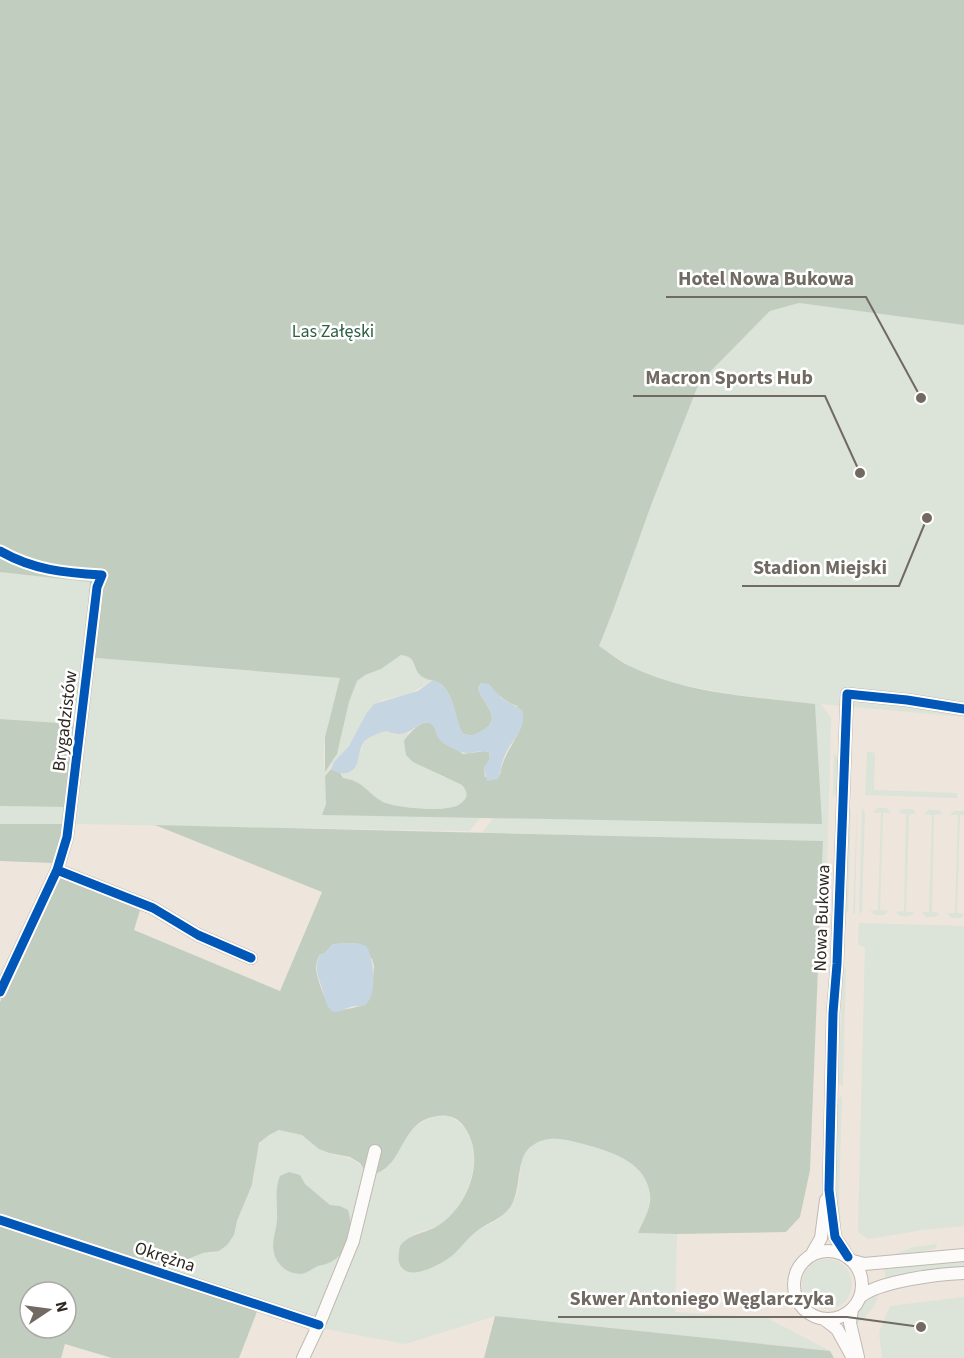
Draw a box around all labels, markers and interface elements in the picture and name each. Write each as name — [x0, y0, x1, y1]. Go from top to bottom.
callout: Hotel Nowa Bukowa — [666, 259, 866, 297]
text: Hotel Nowa Bukowa — [678, 265, 854, 293]
park label: Las Załęski — [292, 319, 374, 344]
callout: Macron Sports Hub — [633, 358, 825, 396]
text: Macron Sports Hub — [645, 364, 813, 392]
callout: Stadion Miejski — [742, 548, 899, 586]
text: Stadion Miejski — [753, 554, 887, 582]
street label: Brygadzistów — [46, 669, 84, 773]
street label: Nowa Bukowa — [808, 864, 836, 972]
street label: Okrężna — [131, 1235, 199, 1279]
callout: Skwer Antoniego Węglarczyka — [558, 1279, 847, 1317]
north arrow — [18, 1280, 78, 1340]
text: Skwer Antoniego Węglarczyka — [570, 1285, 834, 1313]
text: N — [50, 1299, 74, 1315]

